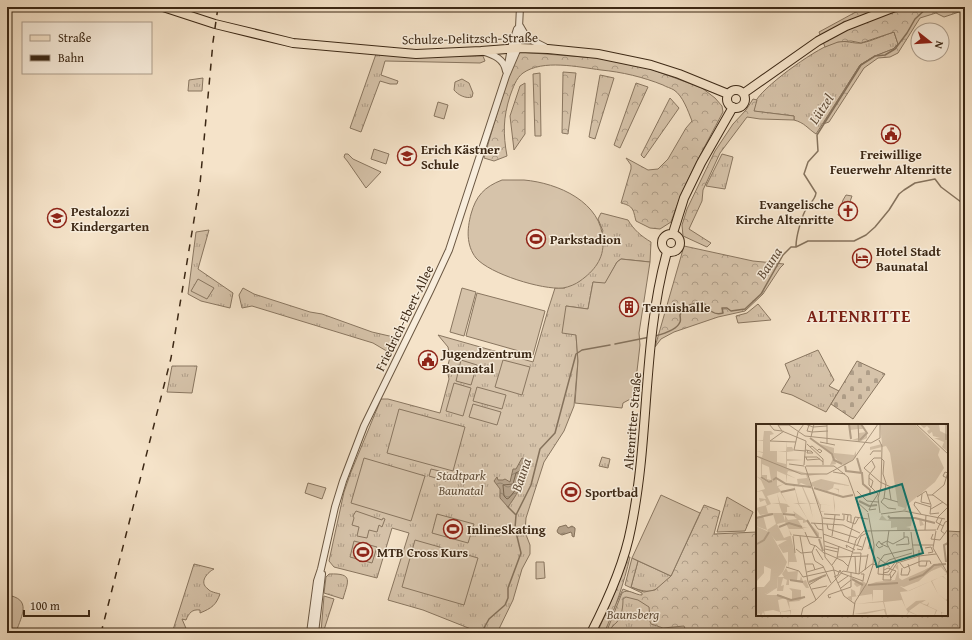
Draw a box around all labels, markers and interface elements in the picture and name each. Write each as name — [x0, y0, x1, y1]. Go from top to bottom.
legend — [22, 22, 152, 74]
north arrow — [910, 22, 950, 62]
street label: Schulze-Delitzsch-Straße — [402, 28, 538, 49]
text: Straße — [58, 29, 92, 46]
text: N — [931, 39, 948, 51]
text: Bahn — [58, 49, 84, 66]
water label: Lützel — [803, 89, 839, 129]
public building icon: Freiwillige Feuerwehr Altenritte — [880, 123, 902, 145]
place label: Erich Kästner Schule — [421, 140, 500, 174]
school or university icon: Erich Kästner Schule — [396, 145, 418, 167]
place label: Freiwillige Feuerwehr Altenritte — [830, 145, 952, 179]
place label: Evangelische Kirche Altenritte — [736, 195, 834, 229]
church icon: Evangelische Kirche Altenritte — [837, 200, 859, 222]
place label: Pestalozzi Kindergarten — [71, 202, 150, 236]
school or university icon: Pestalozzi Kindergarten — [46, 207, 68, 229]
sports icon: Parkstadion — [525, 228, 547, 250]
place label: Parkstadion — [550, 230, 621, 249]
place label: Hotel Stadt Baunatal — [876, 242, 941, 276]
water label: Bauna — [751, 243, 787, 284]
hotel icon: Hotel Stadt Baunatal — [851, 247, 873, 269]
street label: Friedrich-Ebert-Allee — [371, 262, 438, 374]
building icon: Tennishalle — [618, 296, 640, 318]
place label: Tennishalle — [643, 298, 710, 317]
district label: ALTENRITTE — [807, 303, 911, 328]
place label: Jugendzentrum Baunatal — [440, 344, 533, 378]
public building icon: Jugendzentrum Baunatal — [417, 349, 439, 371]
street label: Altenritter Straße — [619, 371, 646, 471]
inset map — [756, 424, 948, 616]
water label: Bauna — [506, 455, 536, 495]
park label: Stadtpark Baunatal — [436, 466, 486, 500]
sports icon: Sportbad — [560, 481, 582, 503]
place label: Sportbad — [585, 483, 639, 502]
sports icon: InlineSkating — [442, 518, 464, 540]
place label: InlineSkating — [467, 520, 546, 539]
sports icon: MTB Cross Kurs — [352, 541, 374, 563]
place label: MTB Cross Kurs — [377, 543, 468, 562]
scale bar — [24, 592, 89, 618]
text: 100 m — [30, 597, 60, 614]
park label: Baunsberg — [606, 605, 659, 624]

